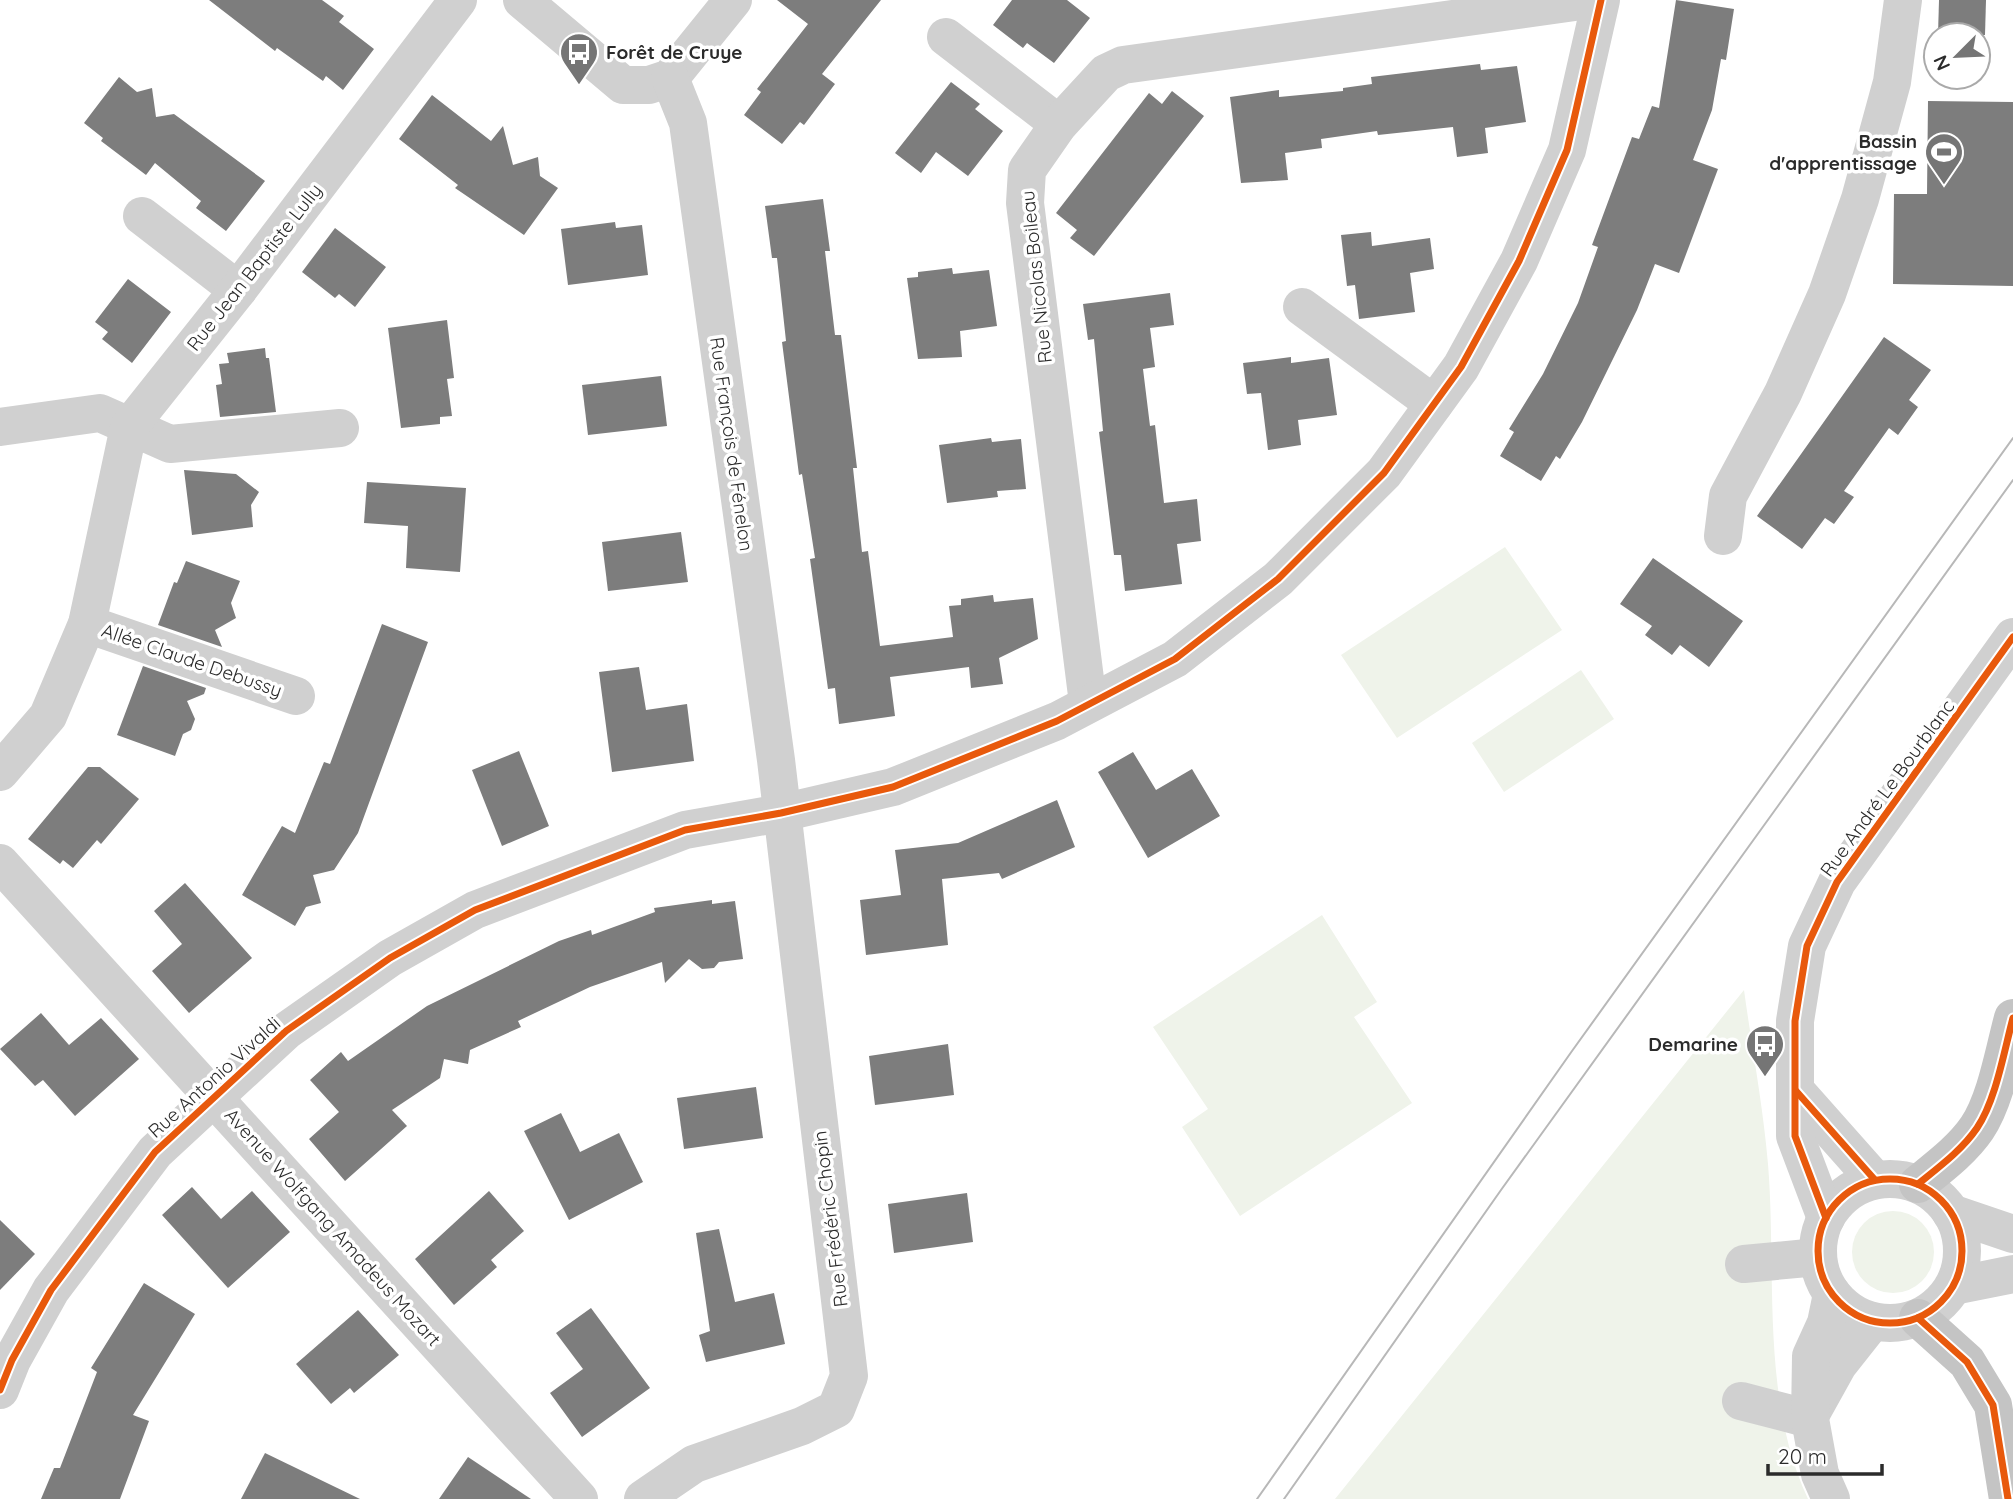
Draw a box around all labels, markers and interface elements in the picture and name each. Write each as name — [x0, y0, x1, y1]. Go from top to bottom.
north arrow — [1922, 21, 1992, 91]
bus stop icon: Forêt de Cruye — [558, 31, 600, 86]
place label: Forêt de Cruye — [606, 40, 742, 64]
text: N — [1928, 52, 1955, 74]
place label: Bassin d'apprentissage — [1769, 129, 1917, 175]
sports icon: Bassin d'apprentissage — [1923, 131, 1965, 186]
street label: Rue Jean Baptiste Lully — [181, 178, 327, 356]
street label: Rue Nicolas Boileau — [1015, 189, 1057, 365]
street label: Rue François de Fénelon — [705, 335, 759, 553]
street label: Allée Claude Debussy — [99, 618, 285, 702]
street label: Rue André Le Bourblanc — [1815, 695, 1959, 881]
street label: Rue Antonio Vivaldi — [143, 1011, 285, 1143]
bus stop icon: Demarine — [1744, 1023, 1786, 1078]
place label: Demarine — [1648, 1032, 1738, 1056]
street label: Avenue Wolfgang Amadeus Mozart — [220, 1103, 446, 1351]
street label: Rue Frédéric Chopin — [807, 1130, 853, 1308]
scale bar — [1768, 1432, 1882, 1476]
text: 20 m — [1778, 1443, 1827, 1469]

